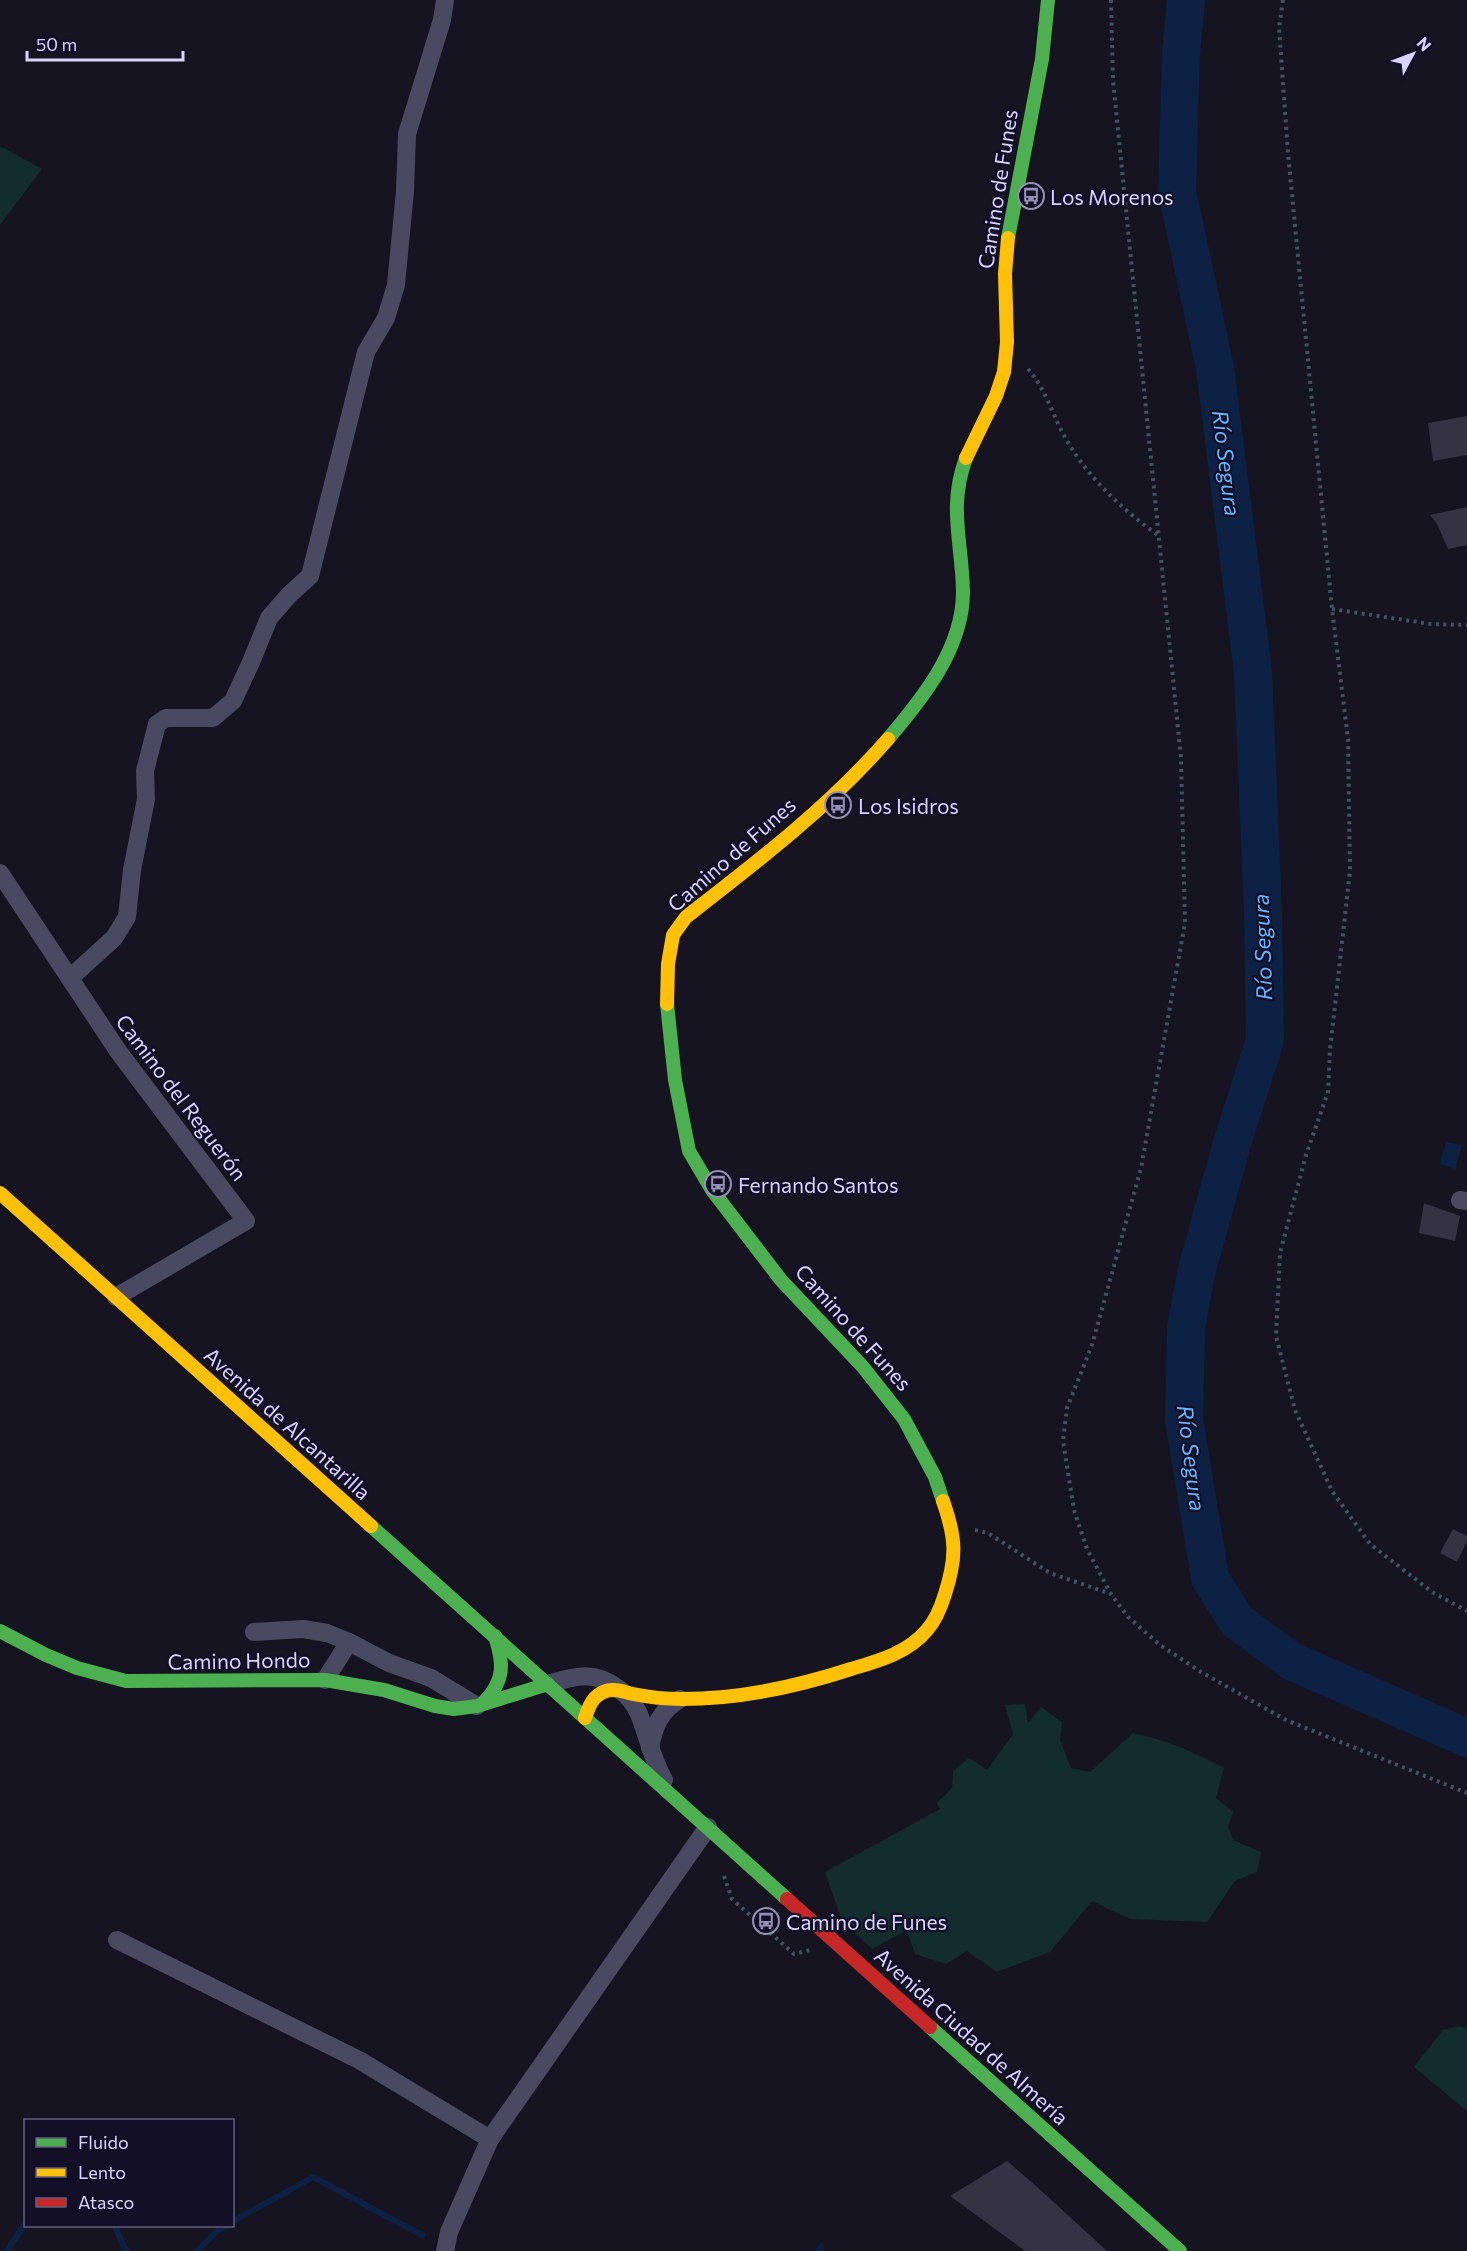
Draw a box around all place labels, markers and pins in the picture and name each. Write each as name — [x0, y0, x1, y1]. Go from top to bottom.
bus stop icon: Los Morenos — [1016, 181, 1046, 211]
place label: Los Morenos — [1050, 184, 1174, 209]
bus stop icon: Los Isidros — [823, 790, 853, 820]
place label: Los Isidros — [858, 793, 959, 818]
bus stop icon: Fernando Santos — [703, 1169, 733, 1199]
place label: Fernando Santos — [738, 1172, 898, 1197]
bus stop icon: Camino de Funes — [751, 1906, 781, 1936]
place label: Camino de Funes — [786, 1909, 947, 1934]

